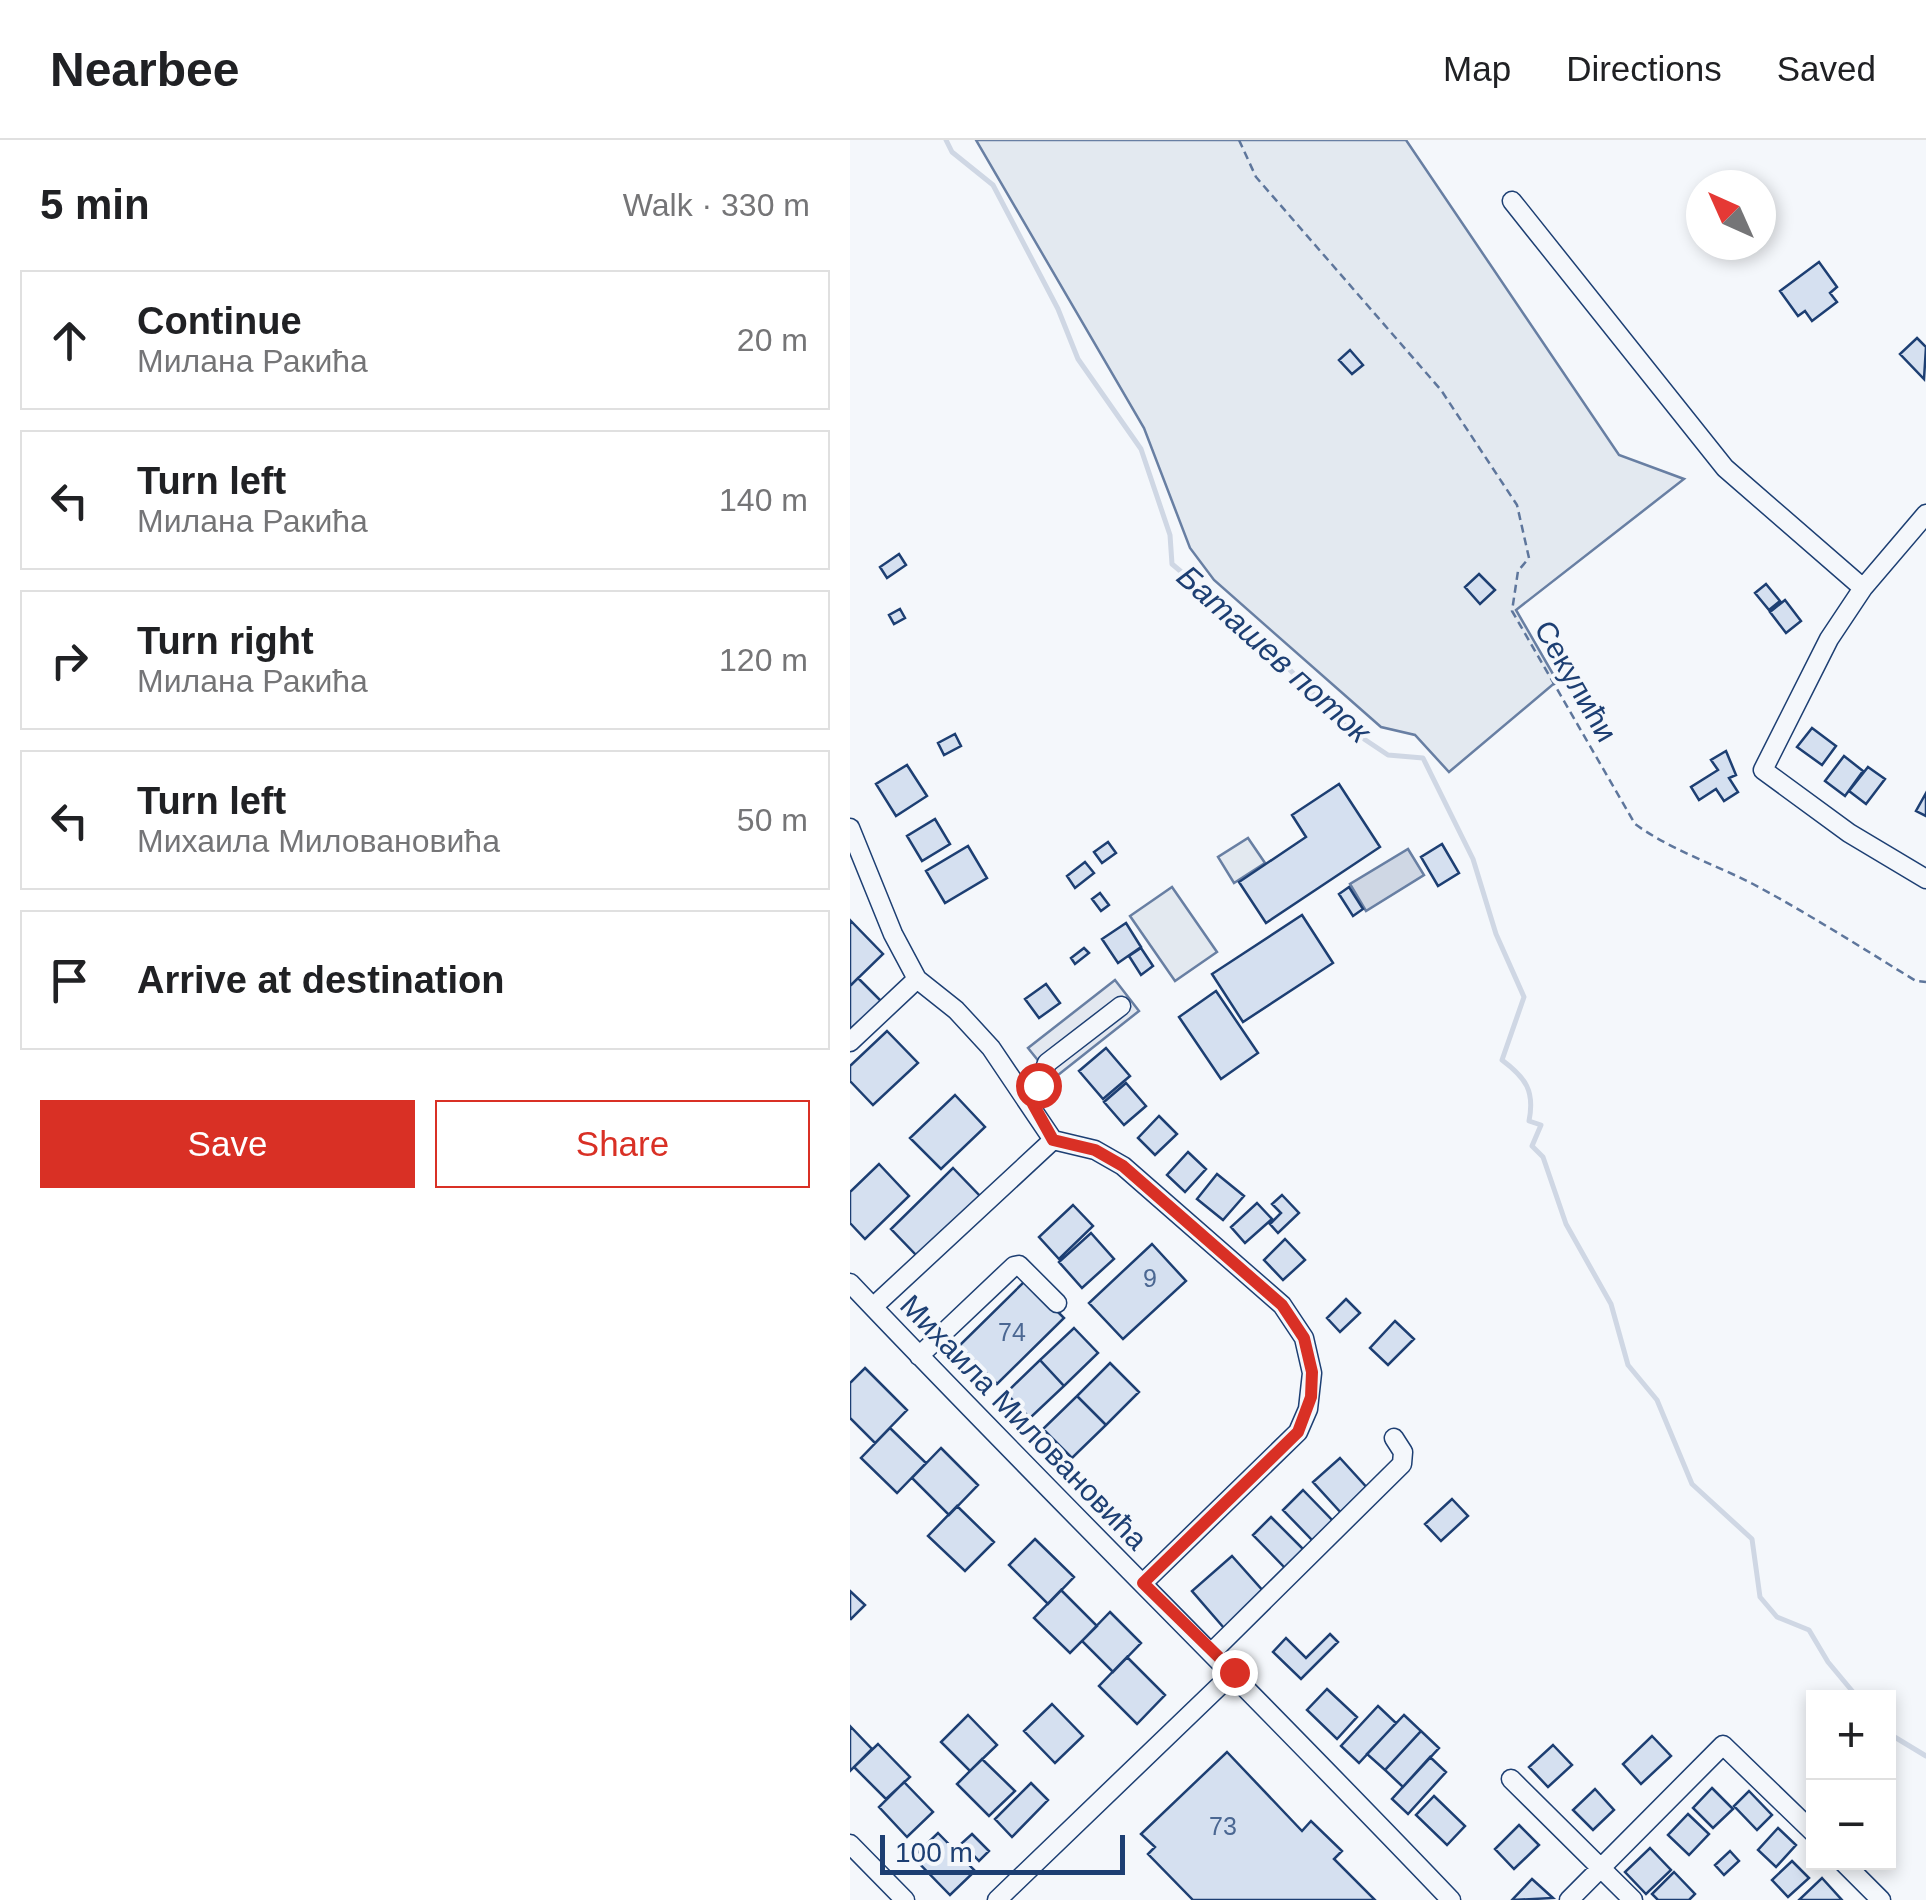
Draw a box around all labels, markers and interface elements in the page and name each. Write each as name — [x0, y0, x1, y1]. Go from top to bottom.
text: Nearbee — [50, 43, 239, 96]
text: Map — [1443, 49, 1511, 88]
text: Directions — [1566, 49, 1722, 88]
text: Saved — [1777, 49, 1876, 88]
north arrow — [1686, 170, 1776, 260]
text: 5 min — [40, 181, 150, 228]
text: Walk · 330 m — [623, 187, 810, 223]
text: Continue — [137, 300, 302, 342]
icon: ahead — [42, 313, 97, 368]
text: 20 m — [737, 322, 808, 358]
text: Милана Ракића — [137, 343, 368, 379]
text: Turn left — [137, 460, 286, 502]
icon: left — [42, 473, 97, 528]
text: 140 m — [719, 482, 808, 518]
text: Милана Ракића — [137, 503, 368, 539]
water label: Баташев поток — [1170, 558, 1379, 751]
street label: Секулићи — [1528, 615, 1624, 747]
text: Turn right — [137, 620, 314, 662]
icon: right — [42, 633, 97, 688]
text: 120 m — [719, 642, 808, 678]
text: Милана Ракића — [137, 663, 368, 699]
text: Turn left — [137, 780, 286, 822]
icon: left — [42, 793, 97, 848]
text: 50 m — [737, 802, 808, 838]
text: Михаила Миловановића — [137, 823, 500, 859]
icon: arrive — [42, 953, 97, 1008]
text: Arrive at destination — [137, 959, 504, 1001]
route start — [1016, 1063, 1062, 1109]
button: Save — [40, 1100, 415, 1188]
button: Share — [435, 1100, 810, 1188]
house number: 9 — [1143, 1264, 1157, 1292]
street label: Михаила Миловановића — [894, 1288, 1154, 1556]
house number: 74 — [998, 1318, 1026, 1346]
route end — [1212, 1650, 1258, 1696]
map controls — [1806, 1690, 1896, 1870]
button: + — [1806, 1690, 1896, 1780]
button: − — [1806, 1780, 1896, 1870]
house number: 73 — [1209, 1812, 1237, 1840]
scale bar — [880, 1830, 1125, 1874]
text: 100 m — [895, 1837, 973, 1868]

